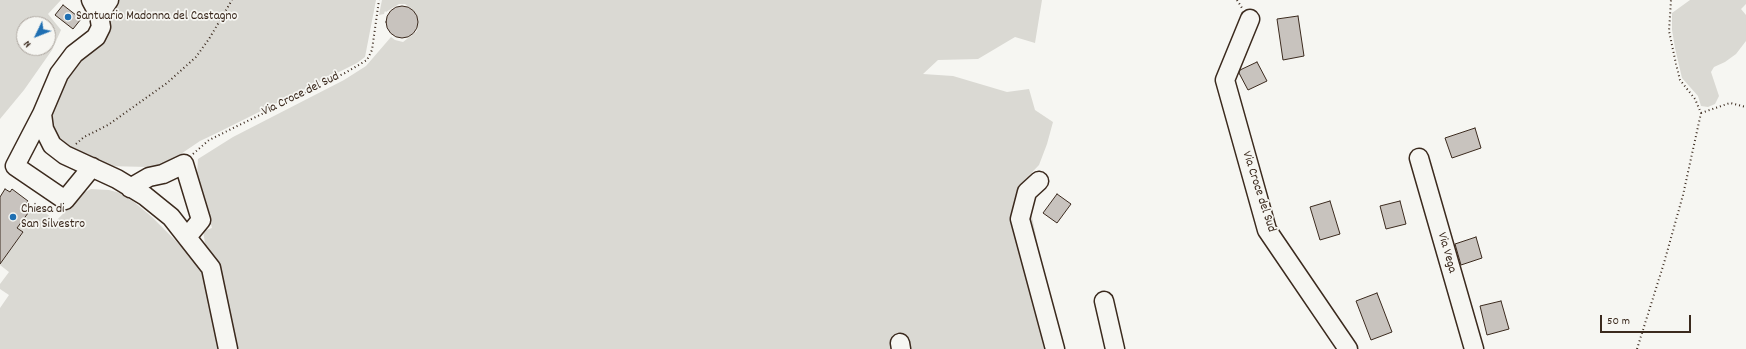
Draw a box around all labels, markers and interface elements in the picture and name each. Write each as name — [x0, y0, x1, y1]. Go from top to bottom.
place label: Santuario Madonna del Castagno — [76, 9, 237, 25]
marker: Santuario Madonna del Castagno — [63, 12, 73, 22]
north arrow — [16, 16, 56, 56]
text: N — [20, 36, 36, 51]
street label: Via Croce del Sud — [260, 70, 342, 120]
street label: Via Croce del Sud — [1238, 150, 1278, 234]
place label: Chiesa di San Silvestro — [21, 202, 85, 233]
marker: Chiesa di San Silvestro — [8, 212, 18, 222]
street label: Via Vega — [1433, 231, 1459, 275]
scale bar — [1602, 307, 1693, 333]
text: 50 m — [1607, 313, 1630, 330]

